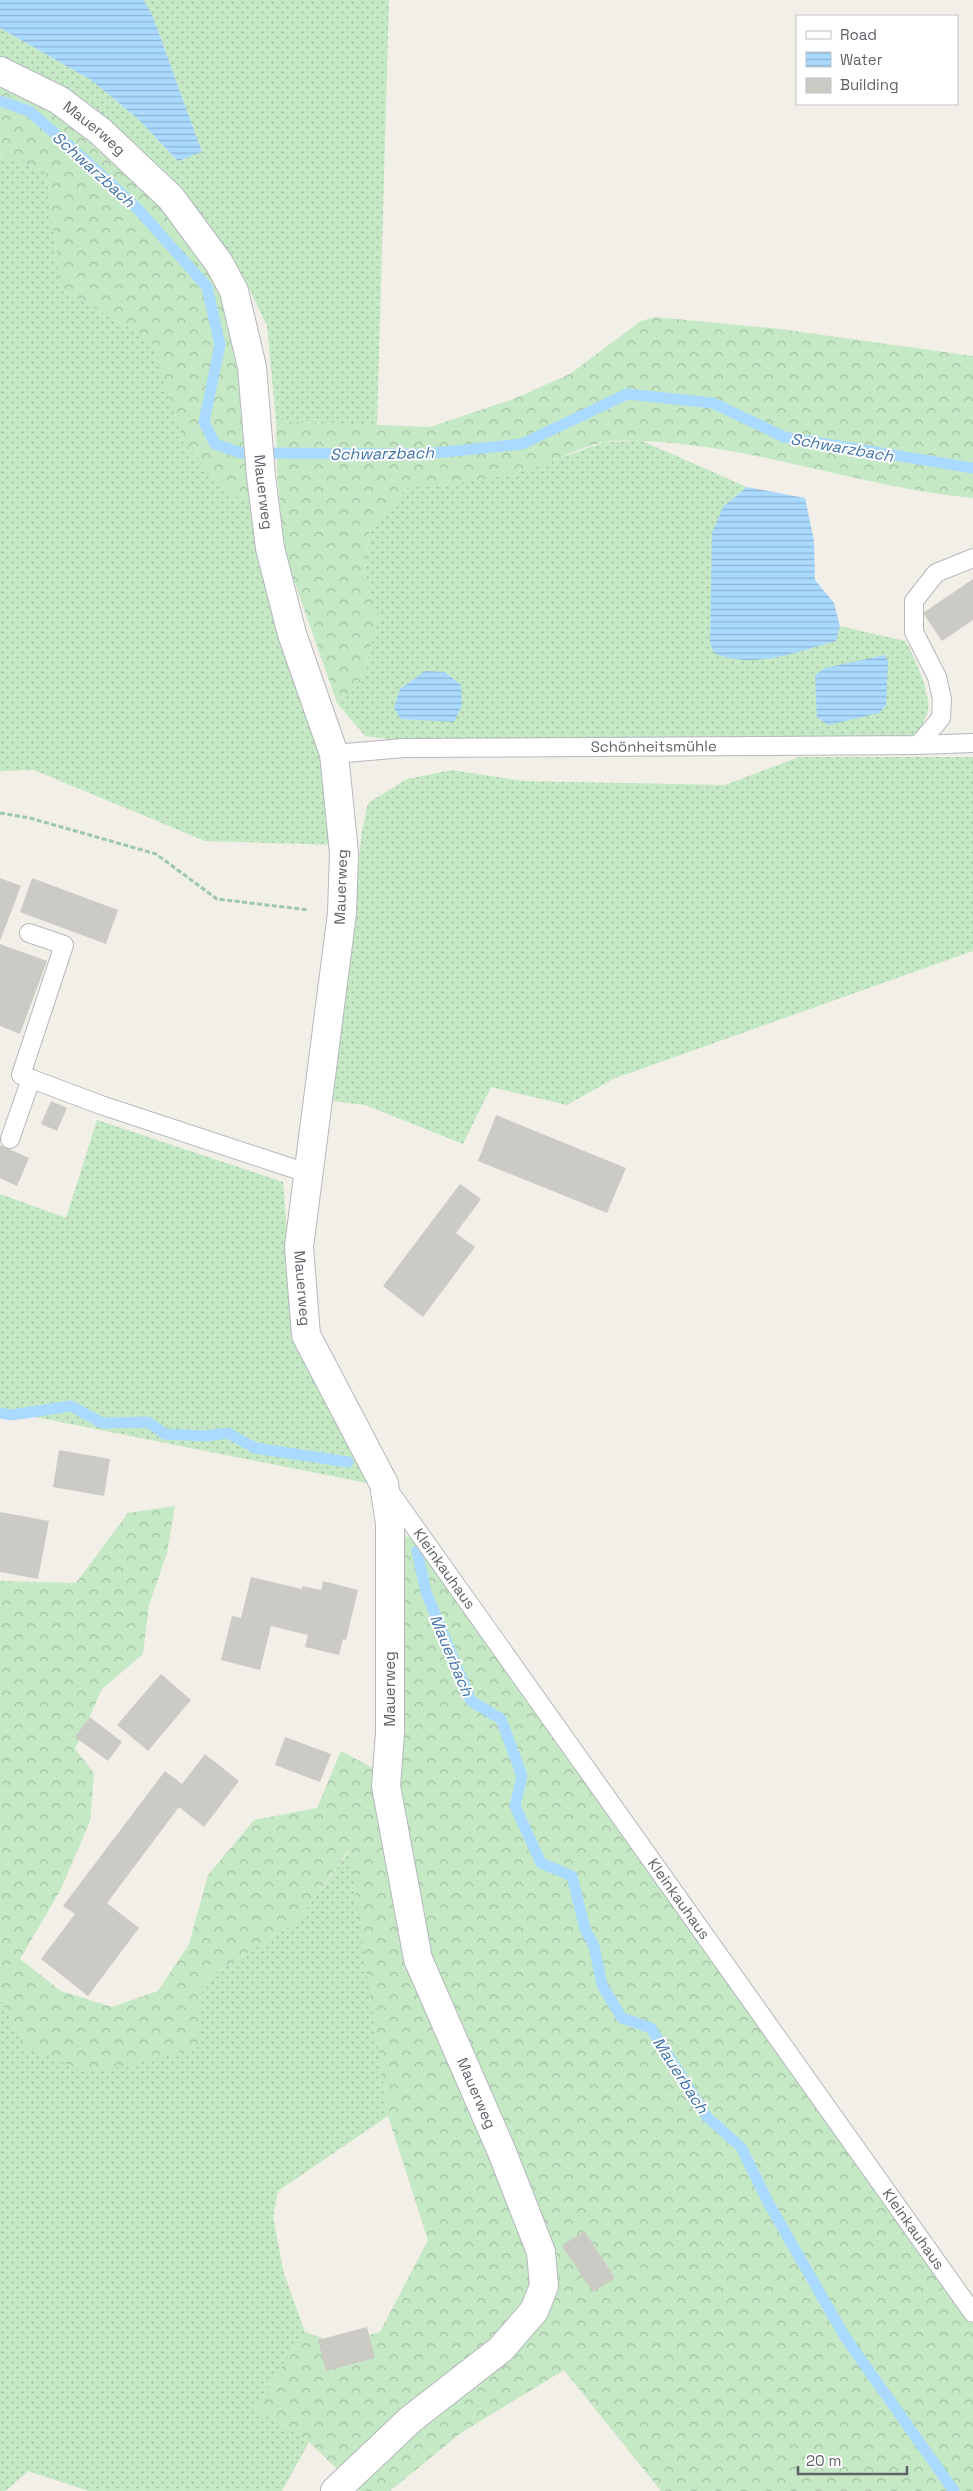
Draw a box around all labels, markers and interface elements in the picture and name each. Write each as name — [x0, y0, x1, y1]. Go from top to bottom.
legend — [796, 15, 958, 105]
text: Road — [840, 25, 877, 44]
text: Water — [840, 50, 883, 69]
text: Building — [840, 75, 899, 94]
street label: Mauerweg — [60, 97, 130, 159]
water label: Schwarzbach — [48, 127, 140, 213]
water label: Schwarzbach — [789, 428, 896, 467]
water label: Schwarzbach — [330, 442, 435, 465]
street label: Mauerweg — [250, 454, 278, 531]
street label: Schönheitsmühle — [591, 736, 717, 756]
street label: Mauerweg — [330, 849, 351, 925]
street label: Mauerweg — [290, 1250, 315, 1327]
street label: Kleinkauhaus — [410, 1524, 480, 1613]
water label: Mauerbach — [425, 1611, 479, 1700]
street label: Mauerweg — [380, 1651, 399, 1727]
street label: Kleinkauhaus — [644, 1854, 715, 1943]
water label: Mauerbach — [648, 2033, 714, 2118]
street label: Mauerweg — [453, 2055, 501, 2131]
street label: Kleinkauhaus — [879, 2185, 949, 2273]
scale bar — [798, 2444, 907, 2476]
text: 20 m — [806, 2451, 841, 2470]

